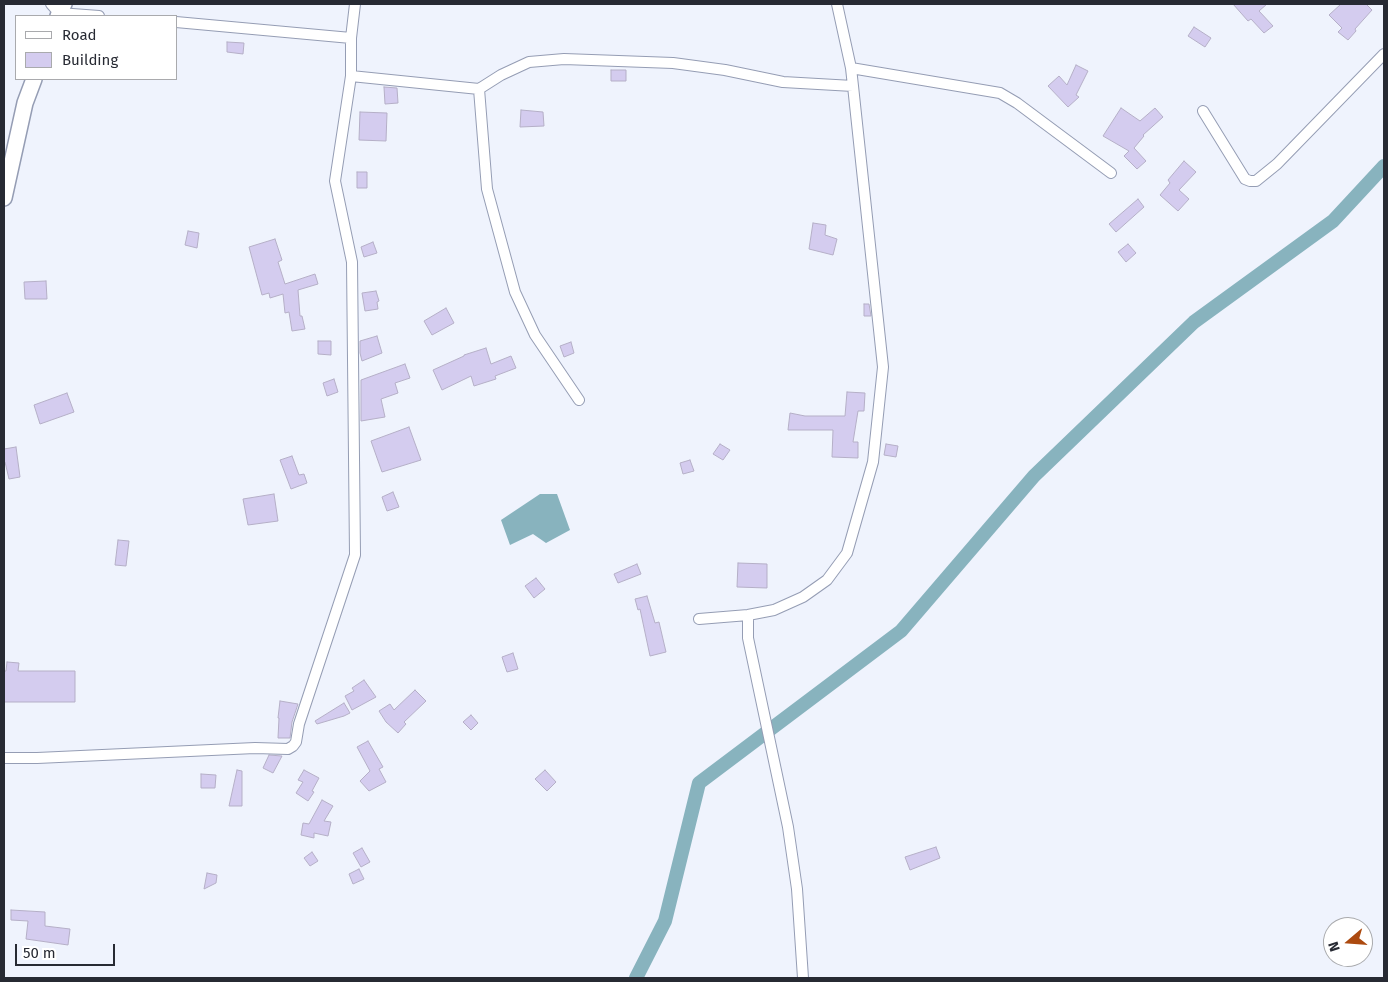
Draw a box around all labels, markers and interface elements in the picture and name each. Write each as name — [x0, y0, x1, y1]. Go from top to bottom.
legend — [15, 15, 178, 80]
text: Road — [62, 26, 97, 44]
text: Building — [62, 51, 118, 69]
north arrow — [1323, 917, 1373, 967]
scale bar — [18, 934, 118, 966]
text: N — [1325, 939, 1344, 954]
text: 50 m — [23, 944, 56, 962]

